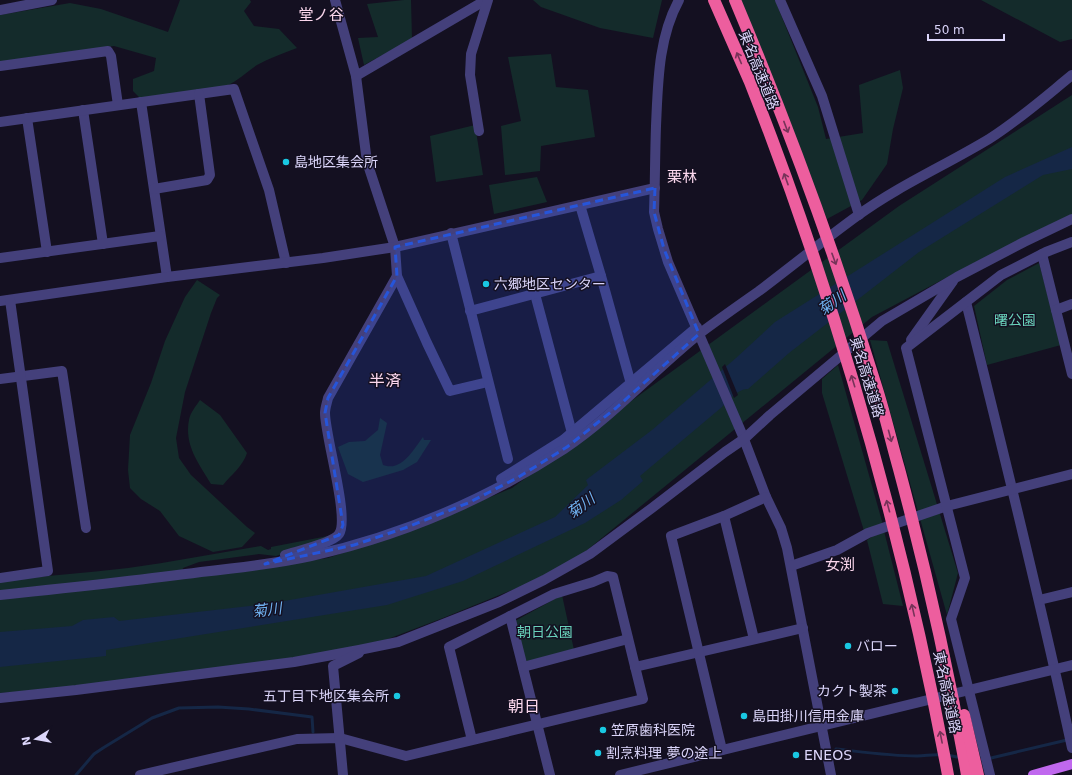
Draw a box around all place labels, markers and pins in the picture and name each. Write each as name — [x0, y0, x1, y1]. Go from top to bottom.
place label: 島地区集会所 — [294, 154, 378, 170]
marker: 島地区集会所 — [281, 157, 291, 167]
place label: 六郷地区センター — [494, 276, 606, 292]
marker: 六郷地区センター — [481, 279, 491, 289]
place label: バロー — [856, 638, 898, 654]
marker: バロー — [843, 641, 853, 651]
place label: カクト製茶 — [817, 683, 887, 699]
marker: カクト製茶 — [890, 686, 900, 696]
place label: 五丁目下地区集会所 — [263, 688, 389, 704]
marker: 五丁目下地区集会所 — [392, 691, 402, 701]
place label: 島田掛川信用金庫 — [752, 708, 864, 724]
marker: 島田掛川信用金庫 — [739, 711, 749, 721]
place label: 笠原歯科医院 — [611, 722, 695, 738]
marker: 笠原歯科医院 — [598, 725, 608, 735]
place label: 割烹料理 夢の途上 — [606, 745, 722, 761]
place label: ENEOS — [804, 747, 852, 763]
marker: 割烹料理 夢の途上 — [593, 748, 603, 758]
marker: ENEOS — [791, 750, 801, 760]

